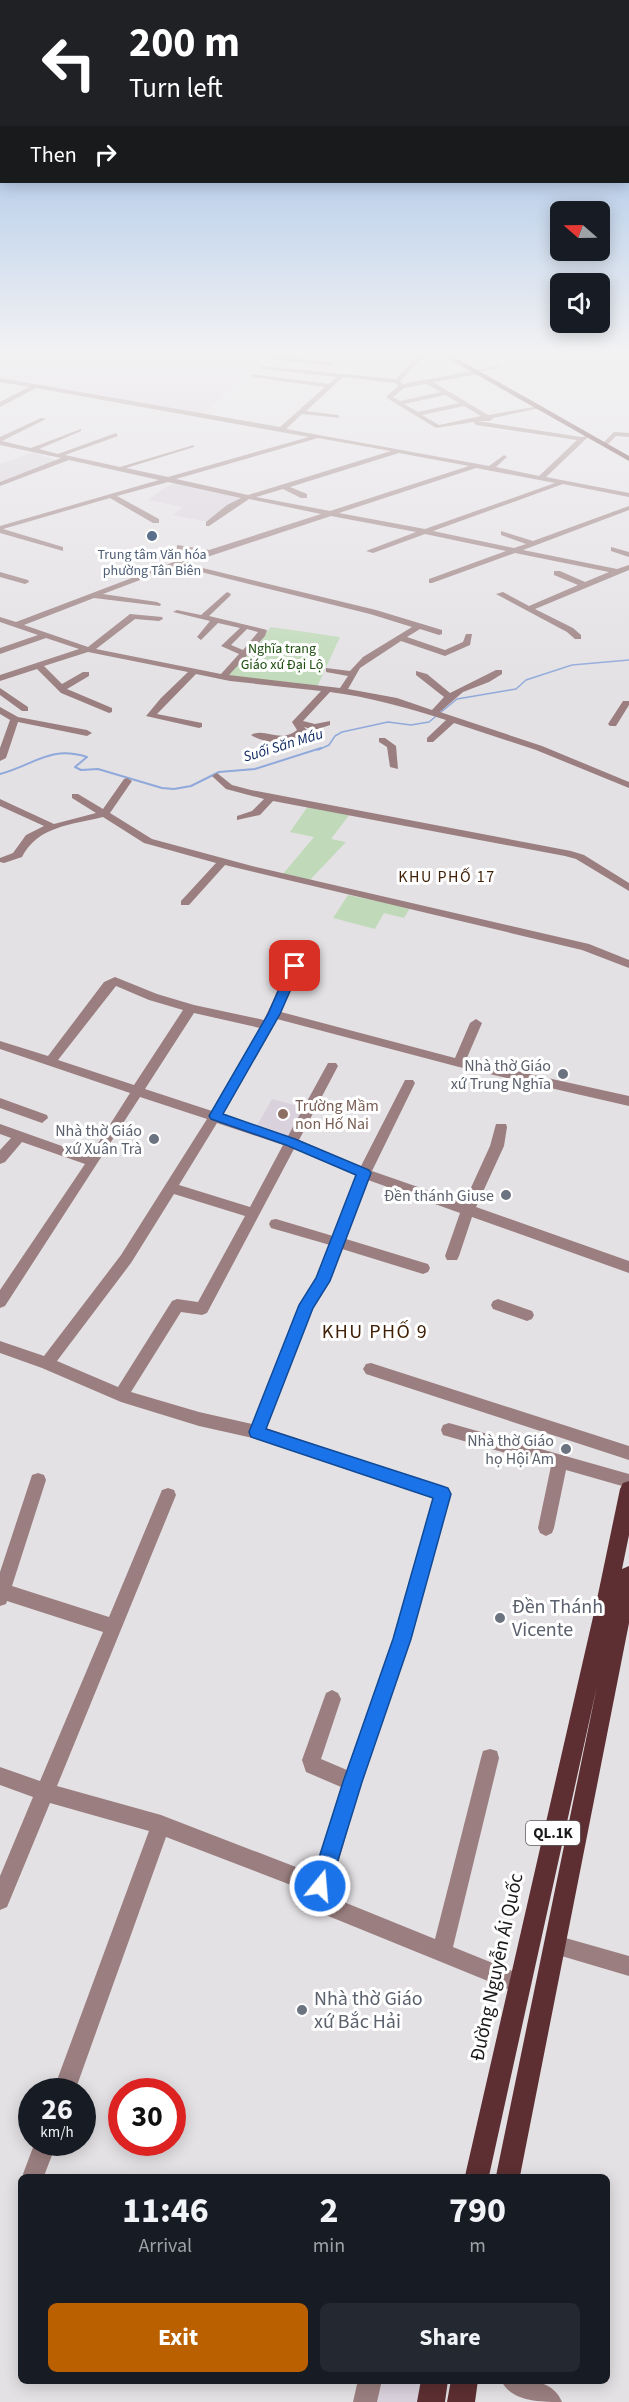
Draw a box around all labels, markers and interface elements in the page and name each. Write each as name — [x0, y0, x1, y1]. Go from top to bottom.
text: 200 m — [129, 13, 240, 73]
icon: left — [30, 24, 108, 102]
text: Turn left — [129, 69, 223, 108]
icon: right — [89, 138, 122, 171]
text: Then — [30, 139, 77, 171]
north arrow — [550, 201, 610, 261]
map controls — [550, 201, 610, 333]
button: sound — [550, 273, 610, 333]
marker: Trung tâm Văn hóa phường Tân Biên — [145, 529, 159, 543]
place label: Trung tâm Văn hóa phường Tân Biên — [97, 545, 207, 581]
park label: Nghĩa trang Giáo xứ Đại Lộ — [241, 639, 323, 675]
water label: Suối Săn Máu — [241, 723, 326, 768]
district label: KHU PHỐ 17 — [398, 866, 496, 888]
pin — [269, 940, 320, 991]
icon: arrive — [278, 949, 311, 982]
place label: Nhà thờ Giáo xứ Trung Nghĩa — [451, 1055, 551, 1095]
marker: Nhà thờ Giáo xứ Trung Nghĩa — [556, 1067, 570, 1081]
place label: Trường Mầm non Hố Nai — [295, 1095, 379, 1135]
marker: Trường Mầm non Hố Nai — [276, 1107, 290, 1121]
place label: Nhà thờ Giáo xứ Xuân Trà — [55, 1120, 142, 1160]
marker: Nhà thờ Giáo xứ Xuân Trà — [147, 1132, 161, 1146]
place label: Đền thánh Giuse — [384, 1185, 494, 1207]
marker: Đền thánh Giuse — [499, 1188, 513, 1202]
district label: KHU PHỐ 9 — [322, 1318, 428, 1346]
place label: Nhà thờ Giáo họ Hội Am — [467, 1430, 554, 1470]
marker: Nhà thờ Giáo họ Hội Am — [559, 1442, 573, 1456]
place label: Đền Thánh Vicente — [512, 1593, 603, 1644]
marker: Đền Thánh Vicente — [493, 1611, 507, 1625]
road number: QL.1K — [526, 1821, 580, 1845]
position arrow — [288, 1854, 352, 1918]
street label: Đường Nguyễn Ái Quốc — [463, 1871, 531, 2064]
place label: Nhà thờ Giáo xứ Bắc Hải — [314, 1985, 423, 2036]
marker: Nhà thờ Giáo xứ Bắc Hải — [295, 2003, 309, 2017]
speed limit sign: 30 — [108, 2078, 186, 2156]
text: 26 — [41, 2088, 73, 2131]
text: km/h — [40, 2122, 74, 2143]
text: 11:46 — [122, 2185, 209, 2236]
text: 2 — [319, 2185, 338, 2236]
text: 790 — [449, 2185, 506, 2236]
text: Arrival — [138, 2232, 192, 2260]
text: min — [313, 2232, 345, 2260]
text: m — [469, 2232, 486, 2260]
button: Exit — [48, 2303, 308, 2372]
button: Share — [320, 2303, 580, 2372]

